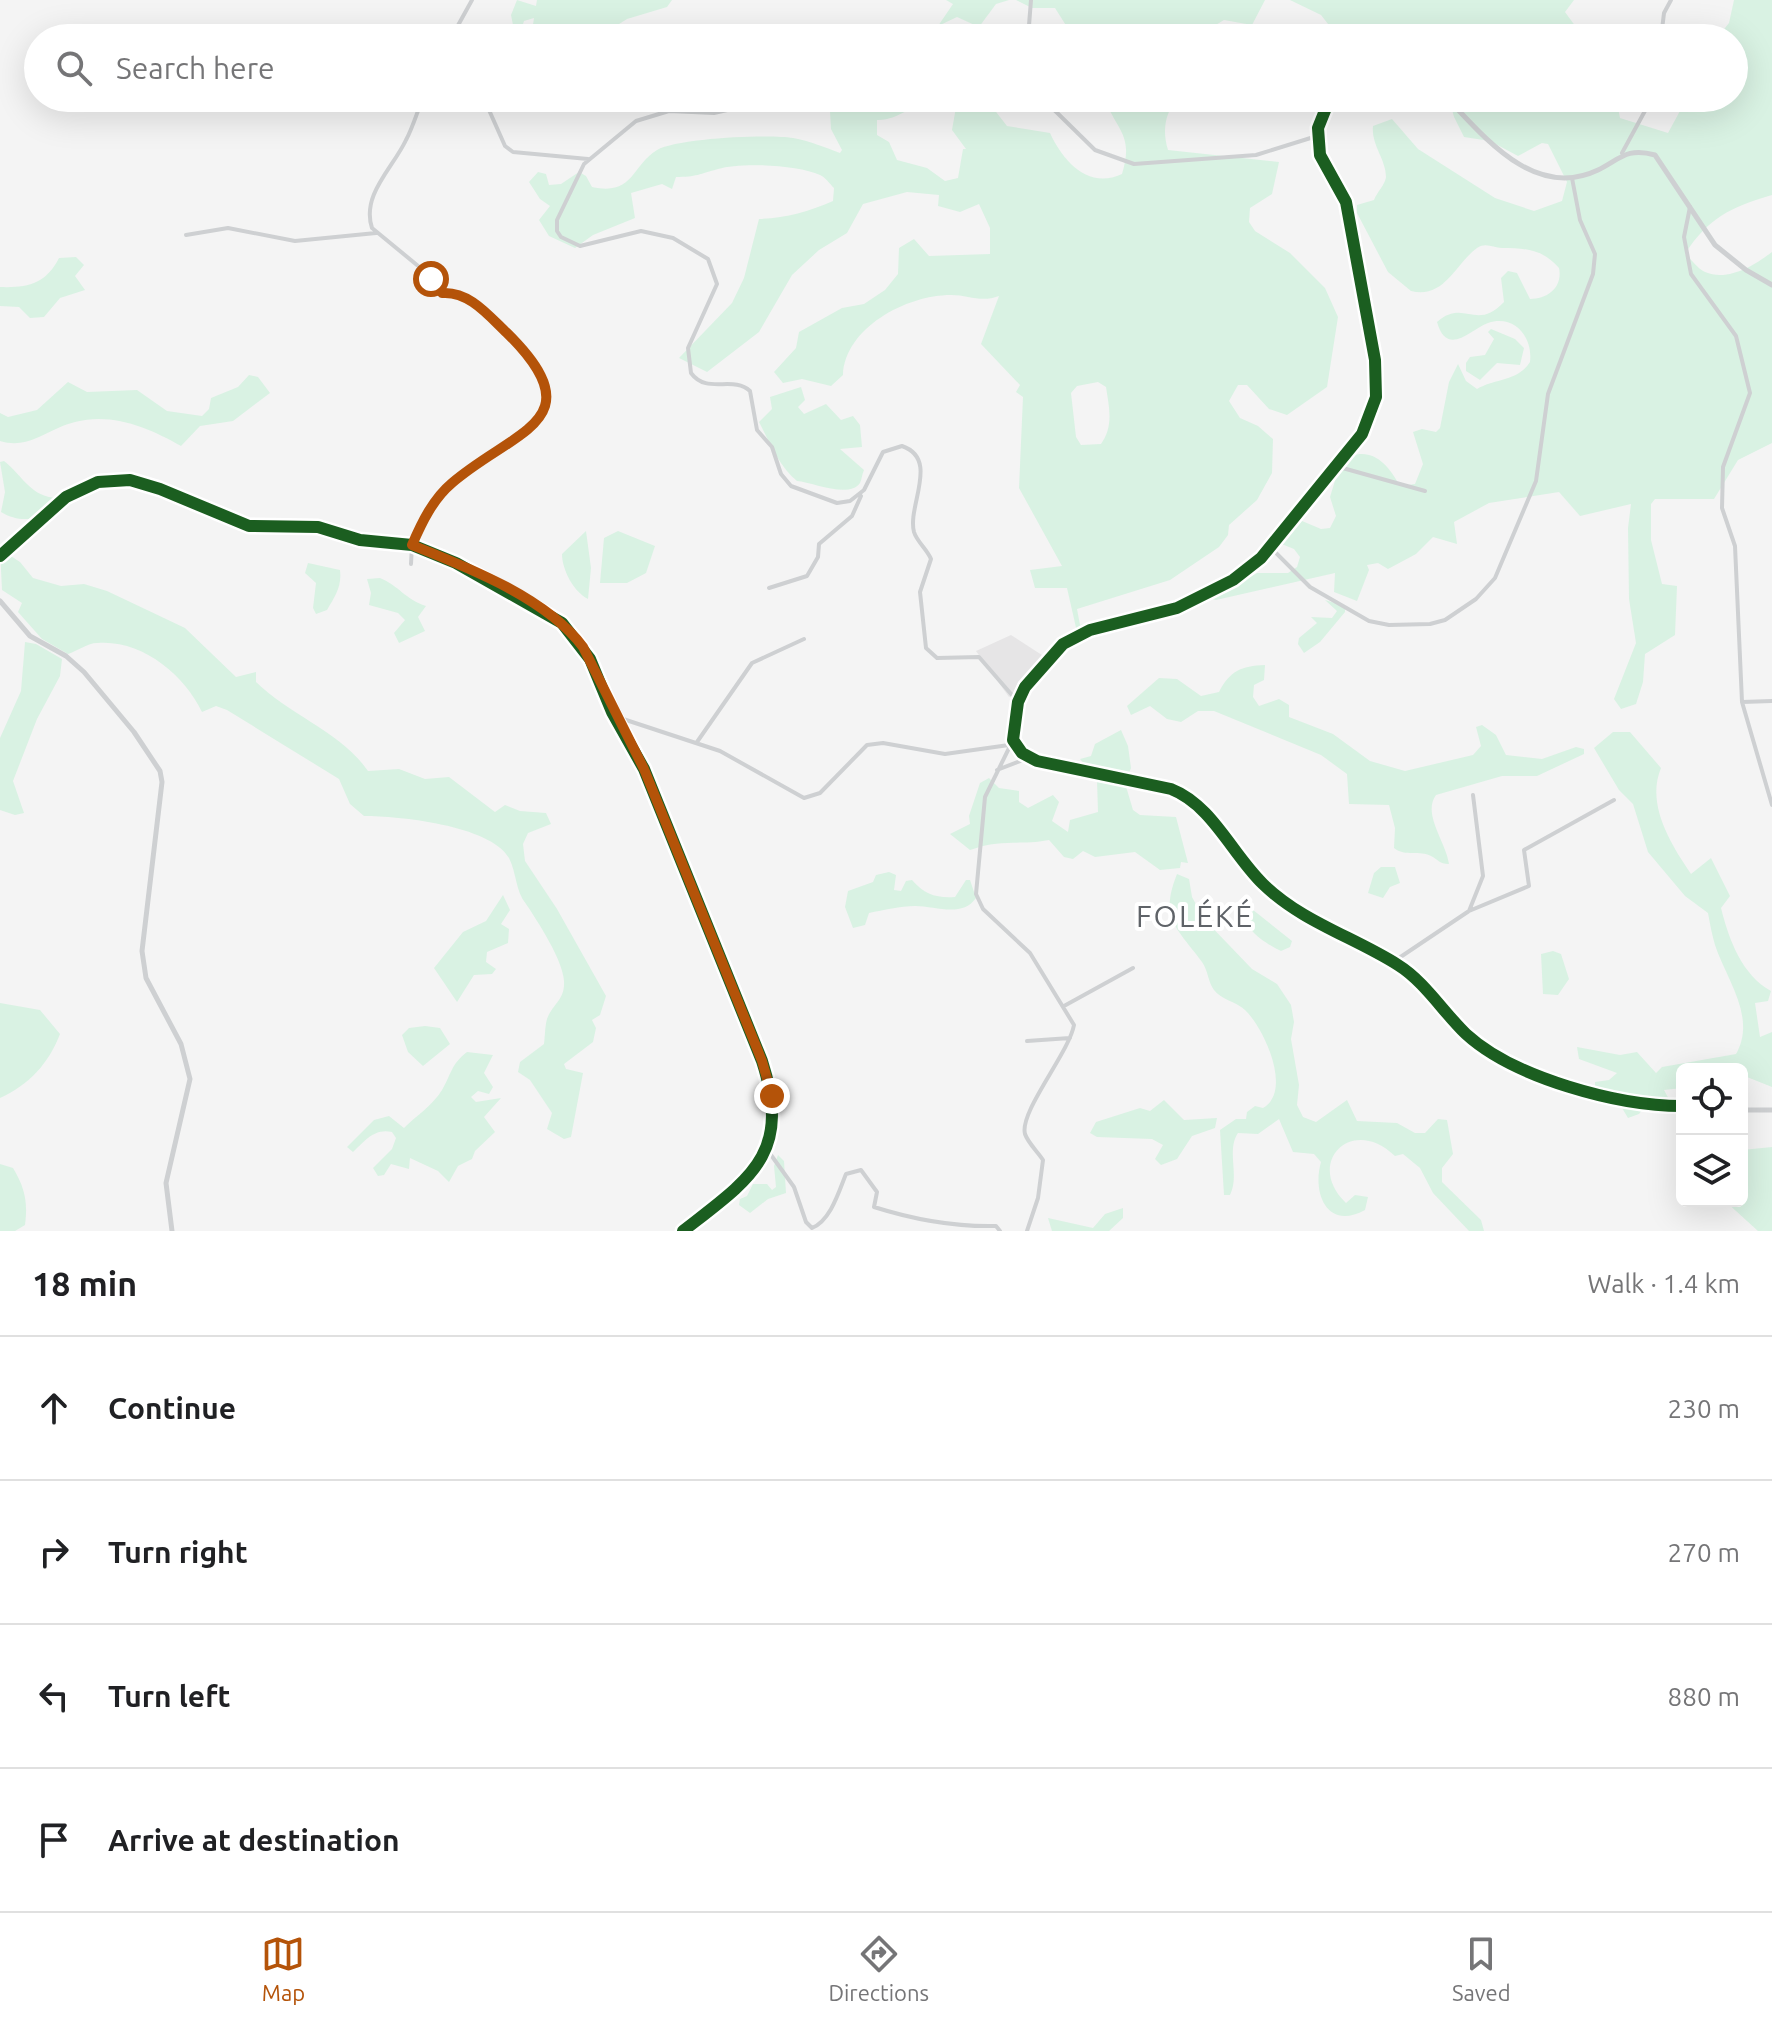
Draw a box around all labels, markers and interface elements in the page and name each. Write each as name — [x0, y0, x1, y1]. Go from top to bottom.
search box — [24, 24, 1748, 112]
icon: search — [52, 46, 96, 90]
text: Search here — [116, 51, 275, 85]
route start — [413, 261, 449, 297]
district label: FOLÉKÉ — [1136, 898, 1254, 933]
map controls — [1676, 1063, 1748, 1207]
button: locate — [1676, 1063, 1748, 1135]
route end — [754, 1078, 790, 1114]
button: layers — [1676, 1135, 1748, 1207]
text: 18 min — [32, 1264, 137, 1302]
text: Walk · 1.4 km — [1588, 1269, 1740, 1298]
icon: ahead — [32, 1386, 76, 1430]
text: Continue — [108, 1391, 236, 1425]
text: 230 m — [1668, 1394, 1740, 1423]
icon: right — [32, 1530, 76, 1574]
text: Turn right — [108, 1535, 248, 1569]
text: 270 m — [1668, 1538, 1740, 1567]
icon: left — [32, 1674, 76, 1718]
text: Turn left — [108, 1679, 230, 1713]
text: 880 m — [1668, 1682, 1740, 1711]
icon: arrive — [32, 1818, 76, 1862]
text: Arrive at destination — [108, 1823, 400, 1857]
tab: Map — [261, 1932, 305, 2005]
tab: Directions — [828, 1932, 929, 2005]
tab: Saved — [1452, 1932, 1511, 2005]

